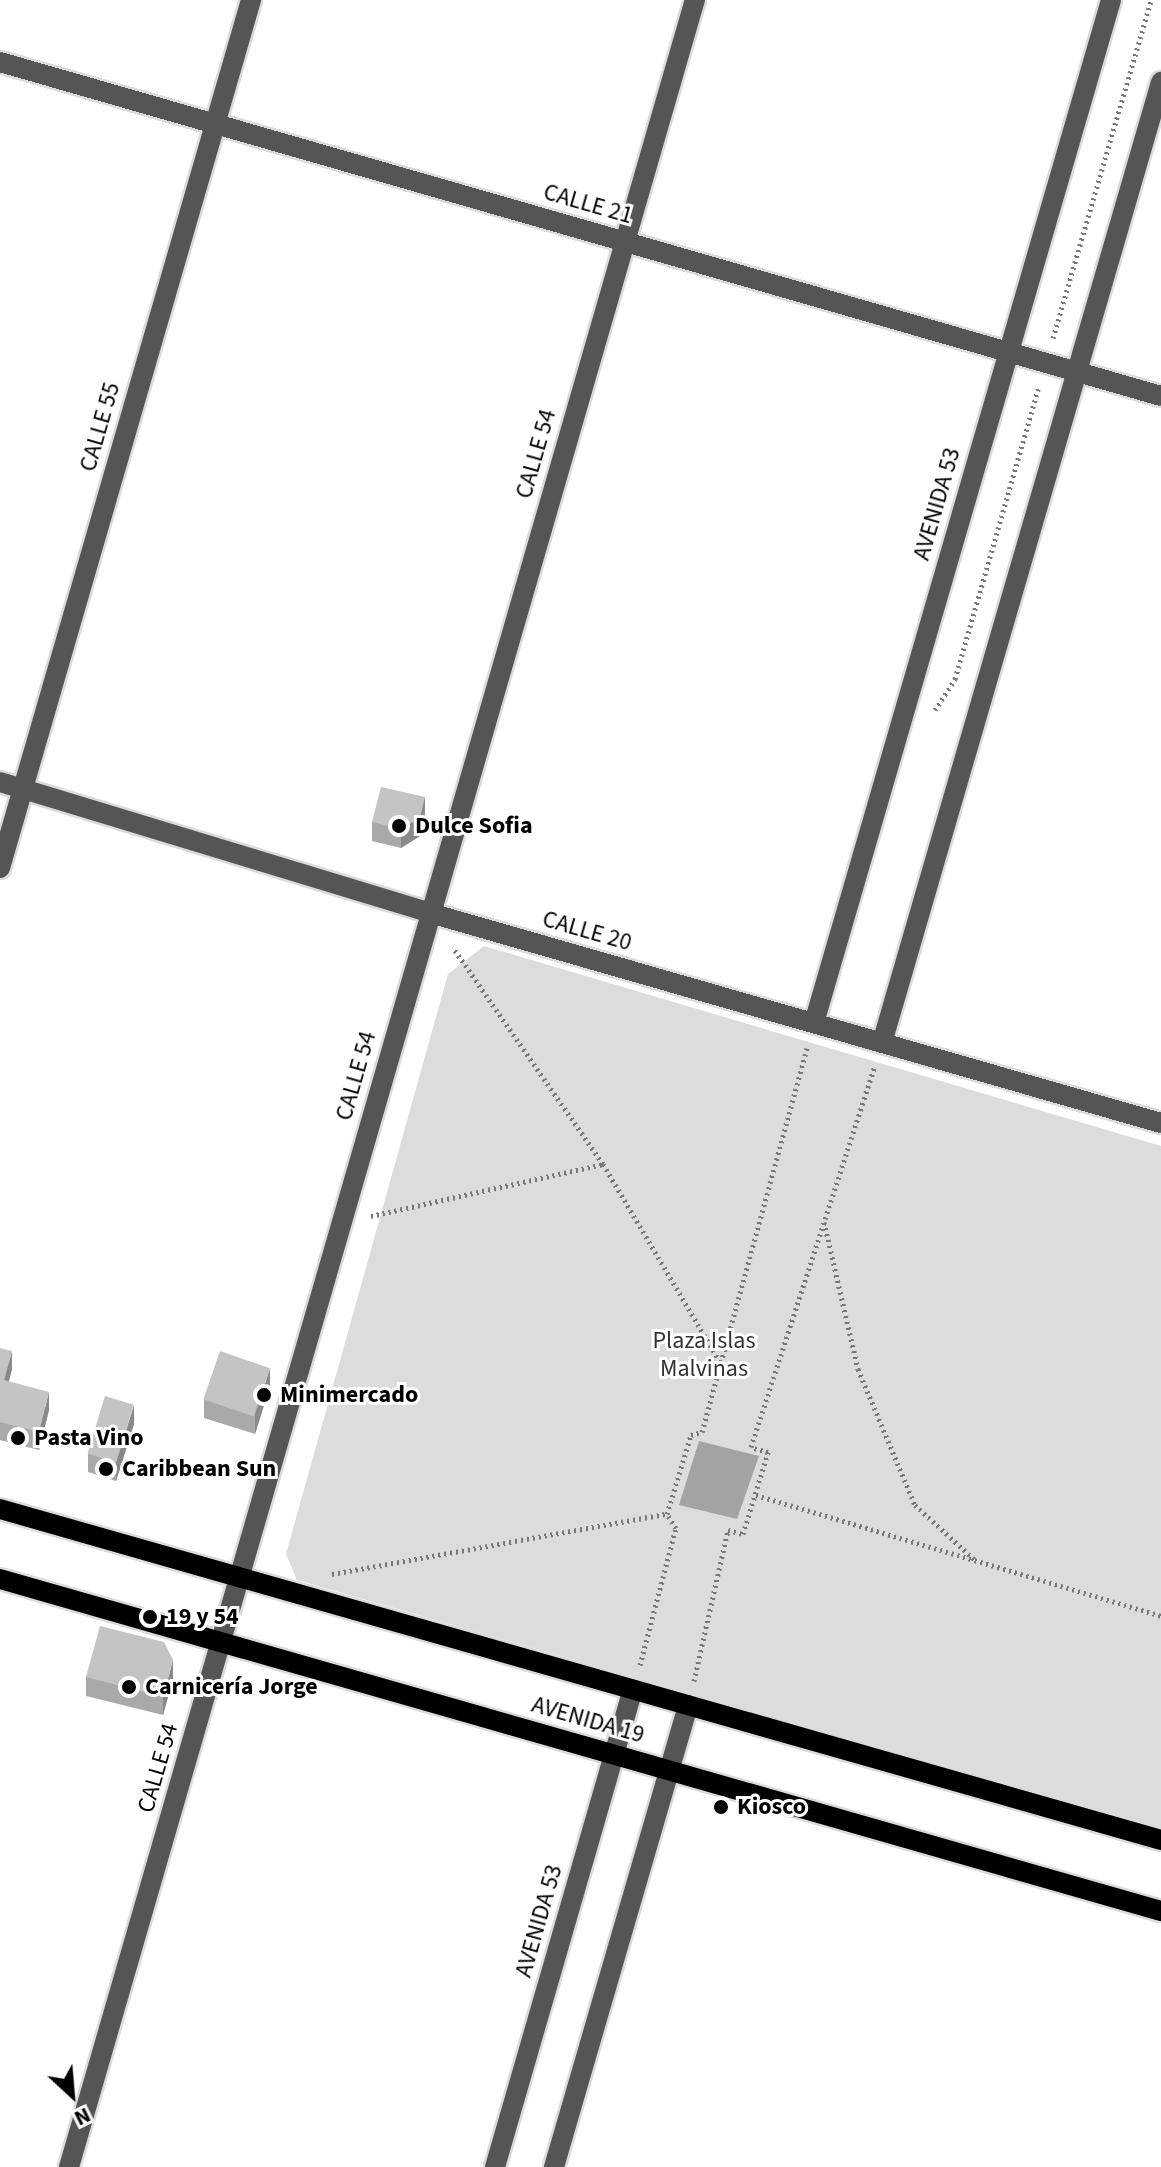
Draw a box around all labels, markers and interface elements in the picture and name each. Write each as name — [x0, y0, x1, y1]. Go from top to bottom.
street label: CALLE 21 — [540, 178, 636, 230]
street label: CALLE 55 — [74, 379, 126, 475]
street label: CALLE 54 — [510, 406, 562, 502]
street label: AVENIDA 53 — [907, 444, 967, 564]
place label: Dulce Sofia — [415, 812, 533, 840]
marker: Dulce Sofia — [390, 817, 408, 835]
street label: CALLE 20 — [539, 905, 635, 957]
street label: CALLE 54 — [330, 1028, 382, 1124]
park label: Plaza Islas Malvinas — [653, 1327, 755, 1383]
place label: Minimercado — [280, 1381, 418, 1409]
marker: Minimercado — [255, 1386, 273, 1404]
place label: Pasta Vino — [34, 1424, 143, 1452]
marker: Pasta Vino — [9, 1429, 27, 1447]
place label: Caribbean Sun — [122, 1455, 276, 1483]
marker: Caribbean Sun — [97, 1460, 115, 1478]
place label: 19 y 54 — [166, 1603, 239, 1631]
marker: 19 y 54 — [141, 1608, 159, 1626]
place label: Carnicería Jorge — [145, 1673, 318, 1701]
marker: Carnicería Jorge — [120, 1678, 138, 1696]
street label: AVENIDA 19 — [528, 1690, 648, 1750]
street label: CALLE 54 — [132, 1720, 184, 1816]
place label: Kiosco — [737, 1793, 806, 1821]
marker: Kiosco — [712, 1798, 730, 1816]
street label: AVENIDA 53 — [509, 1861, 569, 1981]
north arrow — [32, 2055, 112, 2135]
text: N — [69, 2099, 96, 2134]

